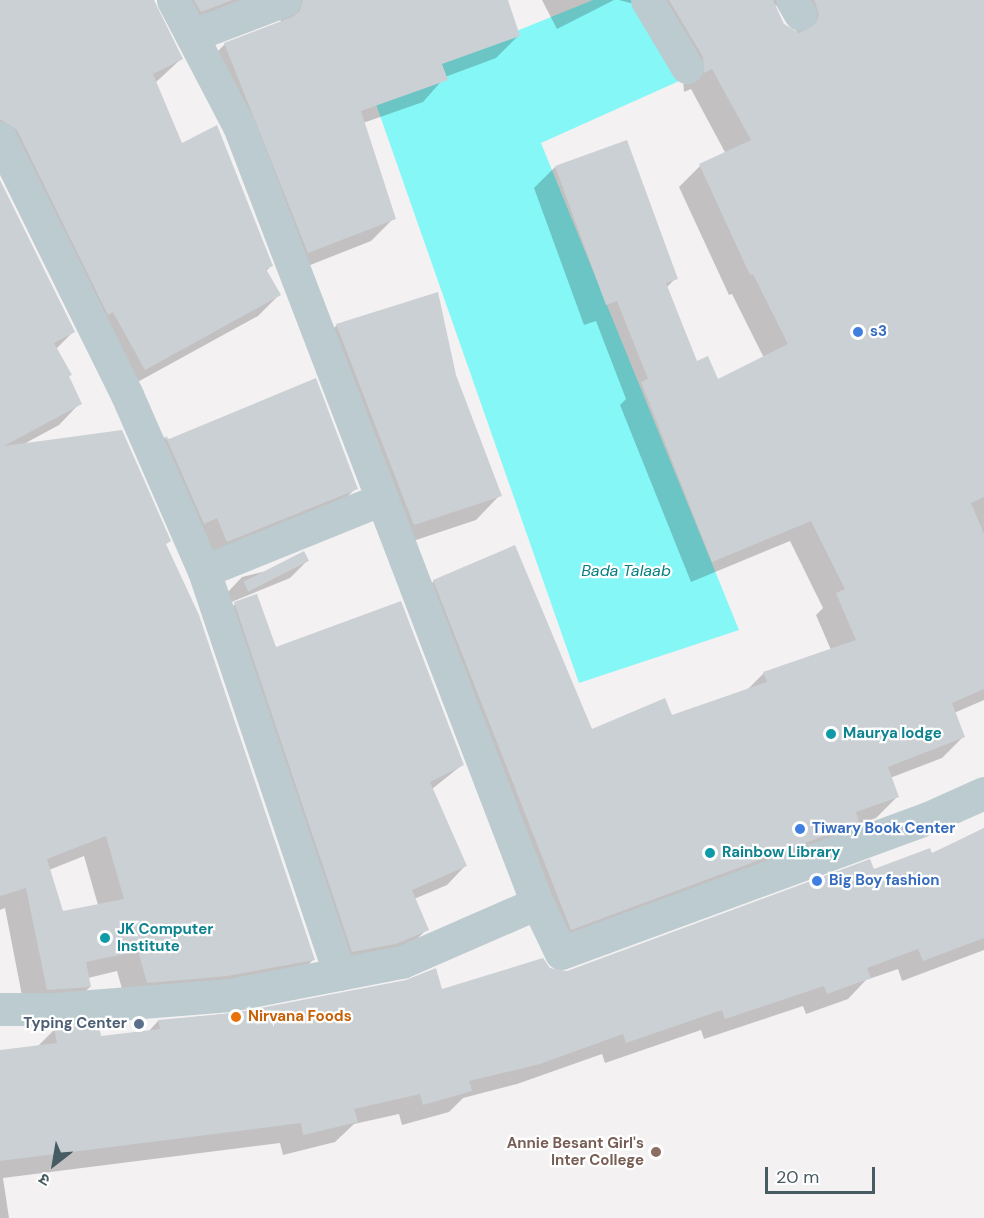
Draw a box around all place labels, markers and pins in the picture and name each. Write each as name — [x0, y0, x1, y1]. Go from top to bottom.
place label: s3 — [870, 323, 887, 341]
marker: s3 — [851, 325, 865, 339]
place label: Maurya lodge — [843, 725, 942, 743]
marker: Maurya lodge — [824, 727, 838, 741]
place label: Tiwary Book Center — [812, 820, 955, 838]
marker: Tiwary Book Center — [793, 822, 807, 836]
place label: Rainbow Library — [722, 844, 840, 862]
marker: Rainbow Library — [703, 846, 717, 860]
place label: Big Boy fashion — [829, 872, 940, 890]
marker: Big Boy fashion — [810, 874, 824, 888]
place label: JK Computer Institute — [117, 920, 213, 955]
marker: JK Computer Institute — [98, 931, 112, 945]
place label: Nirvana Foods — [248, 1008, 352, 1026]
marker: Nirvana Foods — [229, 1010, 243, 1024]
place label: Typing Center — [23, 1015, 127, 1033]
marker: Typing Center — [132, 1017, 146, 1031]
place label: Annie Besant Girl's Inter College — [507, 1134, 644, 1169]
marker: Annie Besant Girl's Inter College — [649, 1145, 663, 1159]

